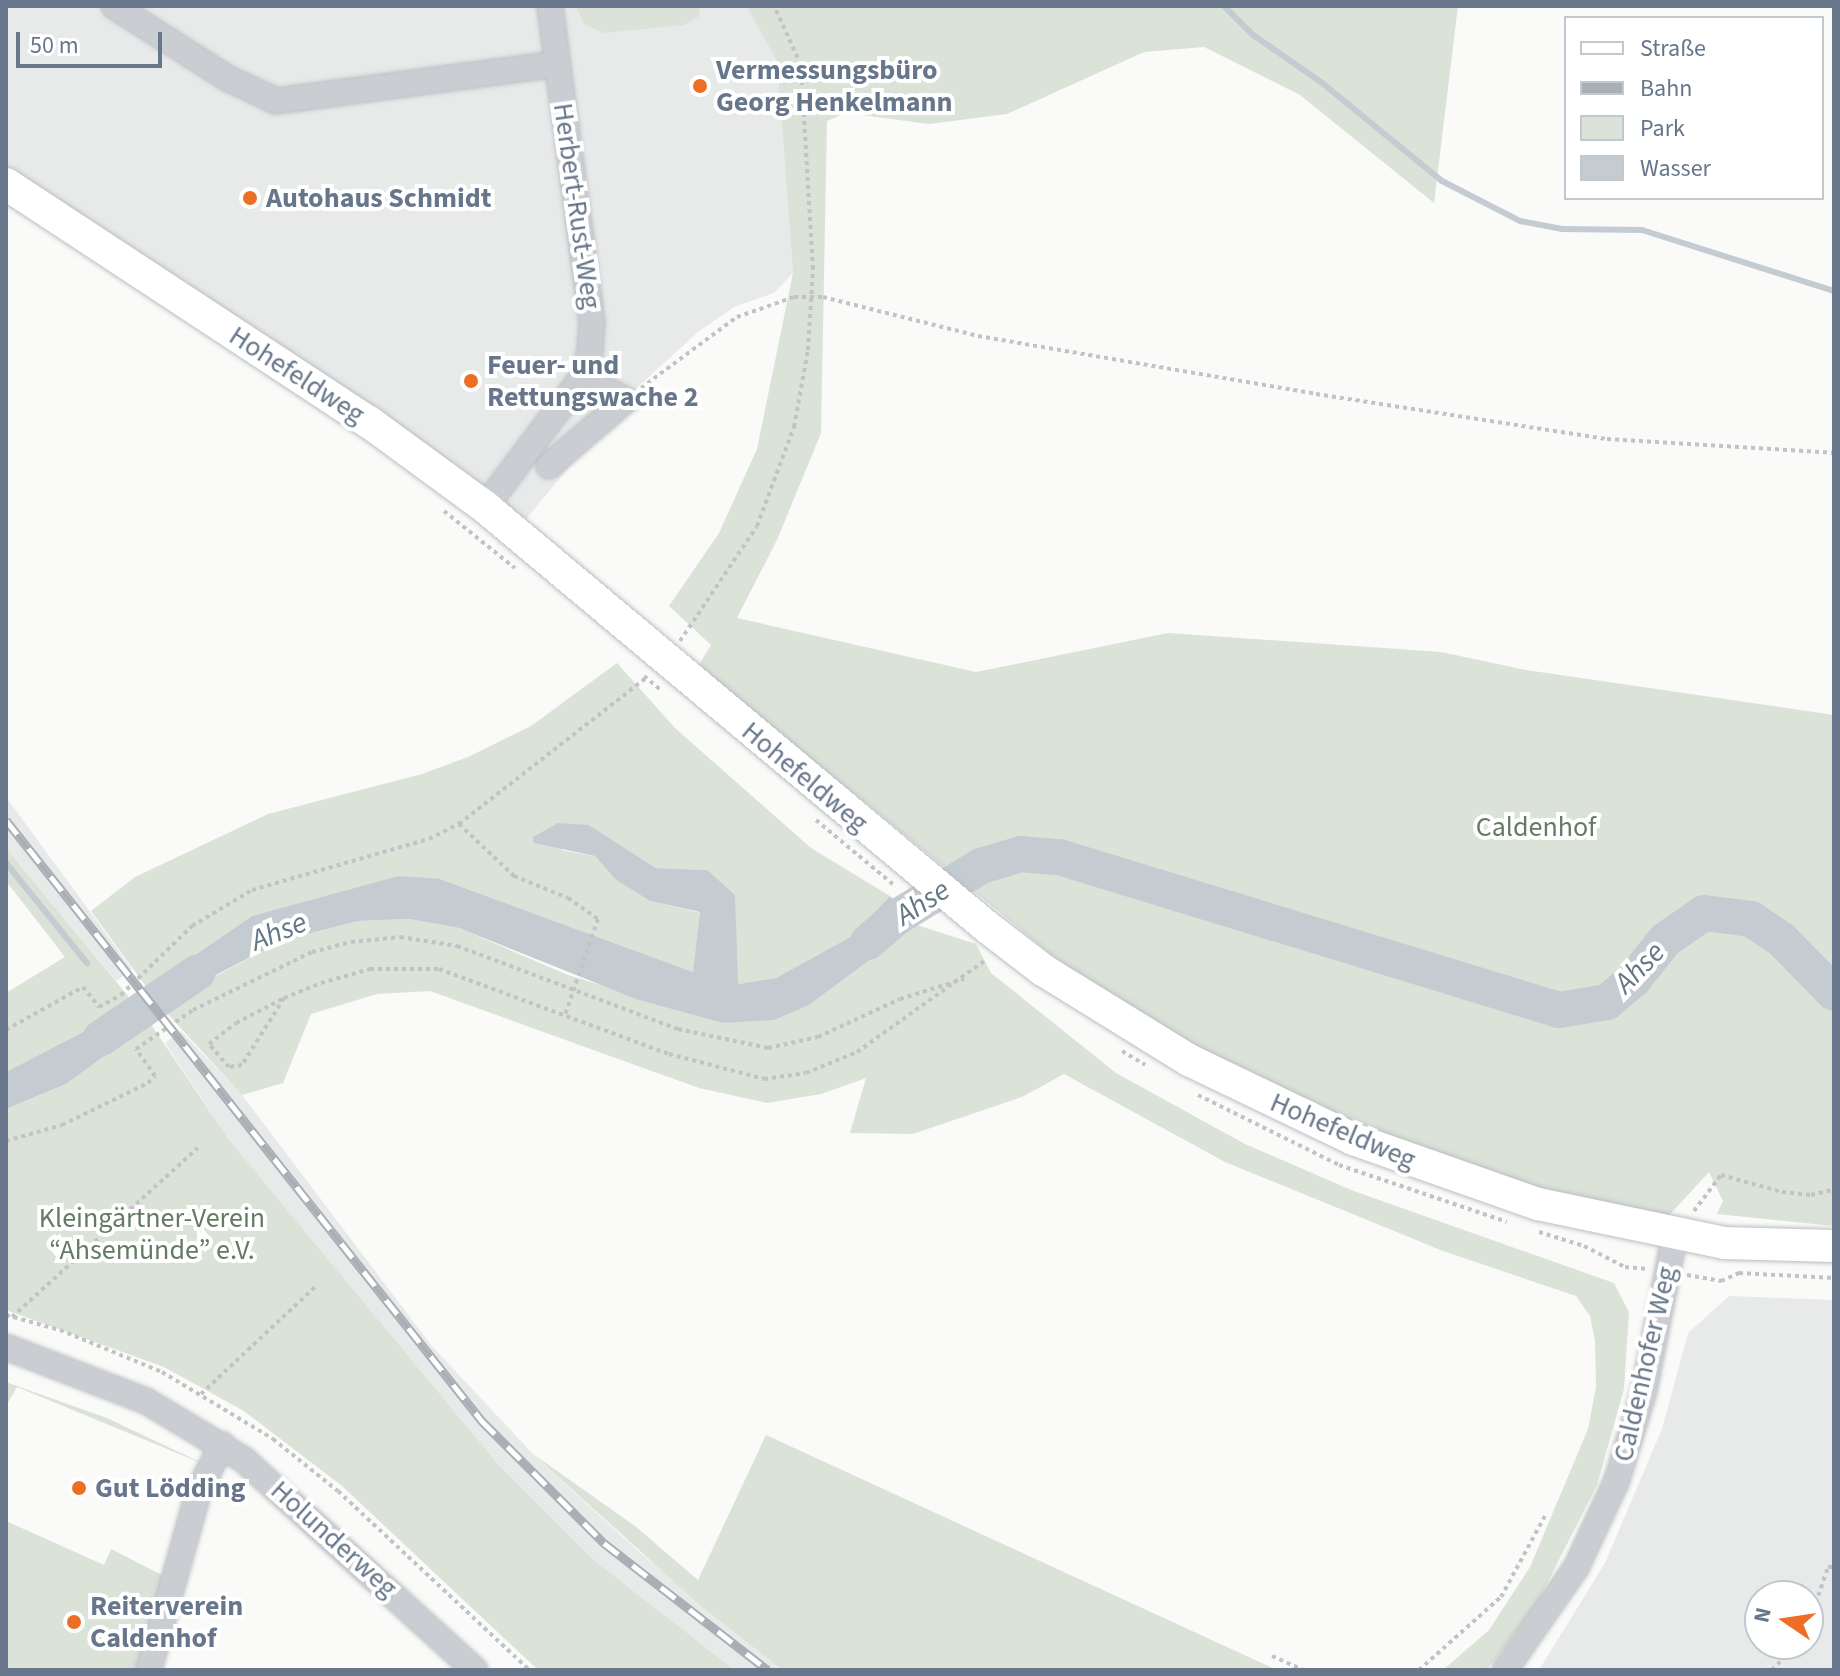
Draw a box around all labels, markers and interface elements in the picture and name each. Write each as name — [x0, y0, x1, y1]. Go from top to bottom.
scale bar — [20, 16, 166, 66]
legend — [1564, 16, 1824, 200]
text: 50 m — [30, 28, 79, 63]
text: Straße — [1640, 31, 1706, 66]
place label: Vermessungsbüro Georg Henkelmann — [716, 53, 953, 119]
text: Bahn — [1640, 71, 1692, 106]
marker: Vermessungsbüro Georg Henkelmann — [691, 77, 709, 95]
street label: Herbert-Rust-Weg — [546, 101, 608, 311]
text: Park — [1640, 111, 1685, 146]
text: Wasser — [1640, 151, 1711, 186]
place label: Autohaus Schmidt — [266, 181, 491, 215]
marker: Autohaus Schmidt — [241, 189, 259, 207]
street label: Hohefeldweg — [223, 319, 371, 431]
place label: Feuer- und Rettungswache 2 — [487, 348, 698, 414]
marker: Feuer- und Rettungswache 2 — [462, 372, 480, 390]
street label: Hohefeldweg — [735, 714, 875, 840]
park label: Caldenhof — [1476, 810, 1596, 844]
water label: Ahse — [889, 872, 957, 934]
water label: Ahse — [246, 905, 312, 959]
water label: Ahse — [1607, 935, 1673, 1001]
street label: Hohefeldweg — [1265, 1085, 1421, 1177]
park label: Kleingärtner-Verein “Ahsemünde” e.V. — [39, 1201, 265, 1267]
street label: Caldenhofer Weg — [1606, 1263, 1684, 1465]
place label: Gut Lödding — [95, 1471, 246, 1505]
street label: Holunderweg — [264, 1473, 404, 1605]
marker: Gut Lödding — [70, 1479, 88, 1497]
north arrow — [1744, 1580, 1824, 1660]
place label: Reiterverein Caldenhof — [90, 1589, 243, 1655]
text: N — [1745, 1604, 1780, 1626]
marker: Reiterverein Caldenhof — [65, 1613, 83, 1631]

